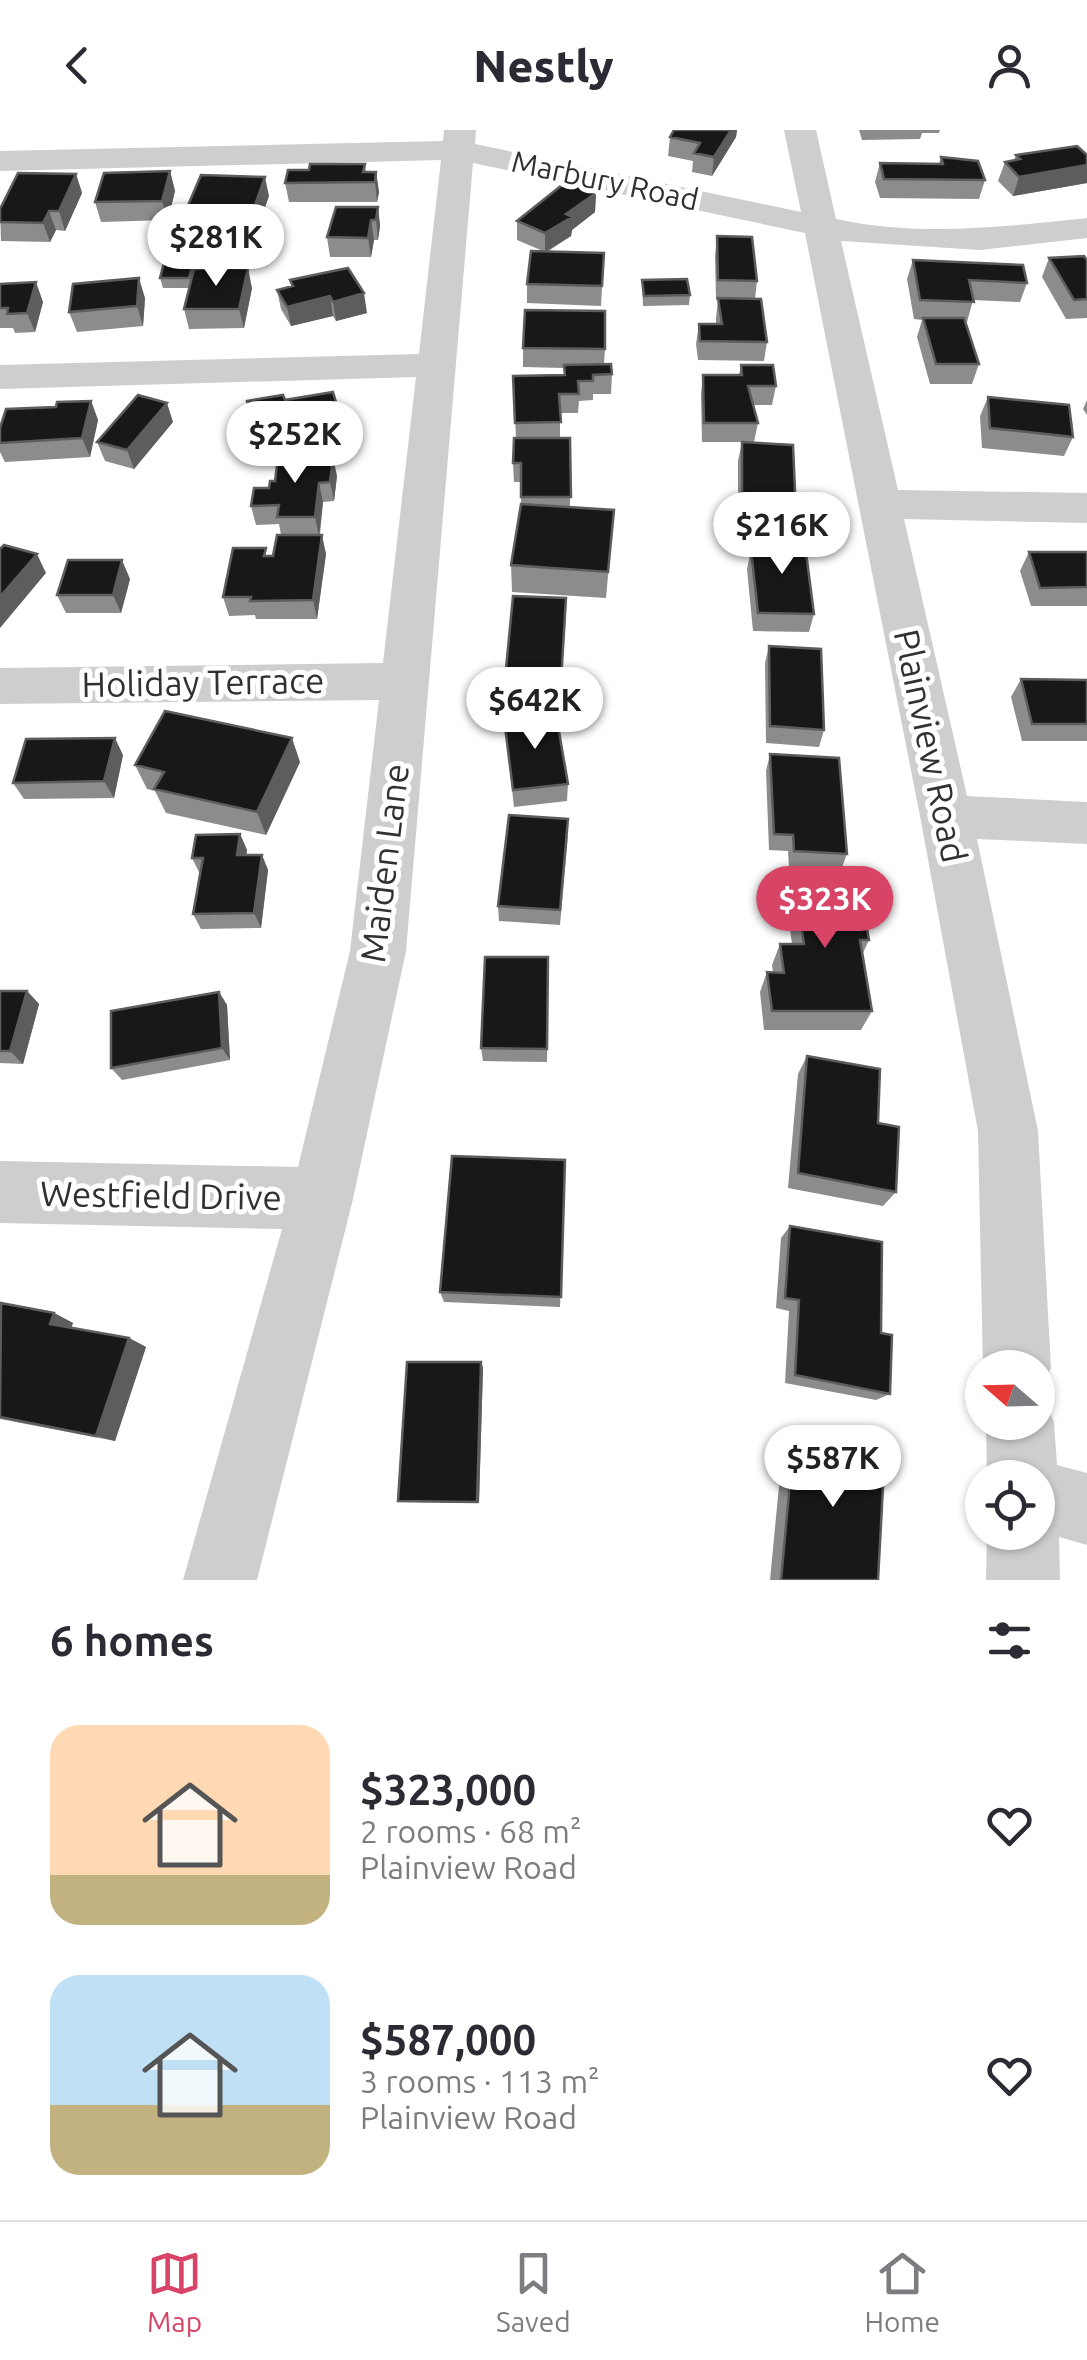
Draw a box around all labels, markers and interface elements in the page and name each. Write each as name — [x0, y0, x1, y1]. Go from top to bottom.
icon: back — [50, 38, 105, 93]
icon: person — [982, 38, 1037, 93]
text: Nestly — [473, 40, 614, 91]
street label: Marbury Road — [509, 144, 702, 216]
pin: $281K — [146, 204, 286, 289]
text: $281K — [169, 218, 263, 254]
pin: $252K — [225, 401, 365, 486]
text: $252K — [248, 415, 342, 451]
pin: $216K — [712, 492, 852, 577]
text: $216K — [735, 506, 829, 542]
street label: Plainview Road — [887, 626, 975, 866]
street label: Holiday Terrace — [81, 660, 325, 704]
pin: $642K — [465, 667, 605, 752]
text: $642K — [488, 681, 582, 717]
street label: Maiden Lane — [352, 761, 416, 965]
pin: $323K — [755, 866, 895, 951]
text: $323K — [778, 880, 872, 916]
street label: Westfield Drive — [40, 1173, 282, 1217]
north arrow — [965, 1350, 1055, 1440]
map controls — [965, 1350, 1055, 1550]
pin: $587K — [763, 1425, 903, 1510]
text: $587K — [786, 1439, 880, 1475]
button: locate — [965, 1460, 1055, 1550]
icon: filters — [982, 1613, 1037, 1668]
text: 6 homes — [50, 1617, 214, 1664]
icon: home — [130, 1765, 250, 1885]
text: $323,000 — [360, 1766, 536, 1813]
icon: heart — [982, 1798, 1037, 1853]
text: 2 rooms · 68 m² — [360, 1813, 581, 1849]
text: Plainview Road — [360, 1849, 577, 1885]
icon: home — [130, 2015, 250, 2135]
text: $587,000 — [360, 2016, 536, 2063]
icon: heart — [982, 2048, 1037, 2103]
text: 3 rooms · 113 m² — [360, 2063, 600, 2099]
text: Plainview Road — [360, 2099, 577, 2135]
tab: Map — [147, 2246, 202, 2337]
tab: Saved — [496, 2246, 571, 2337]
tab: Home — [864, 2246, 940, 2337]

